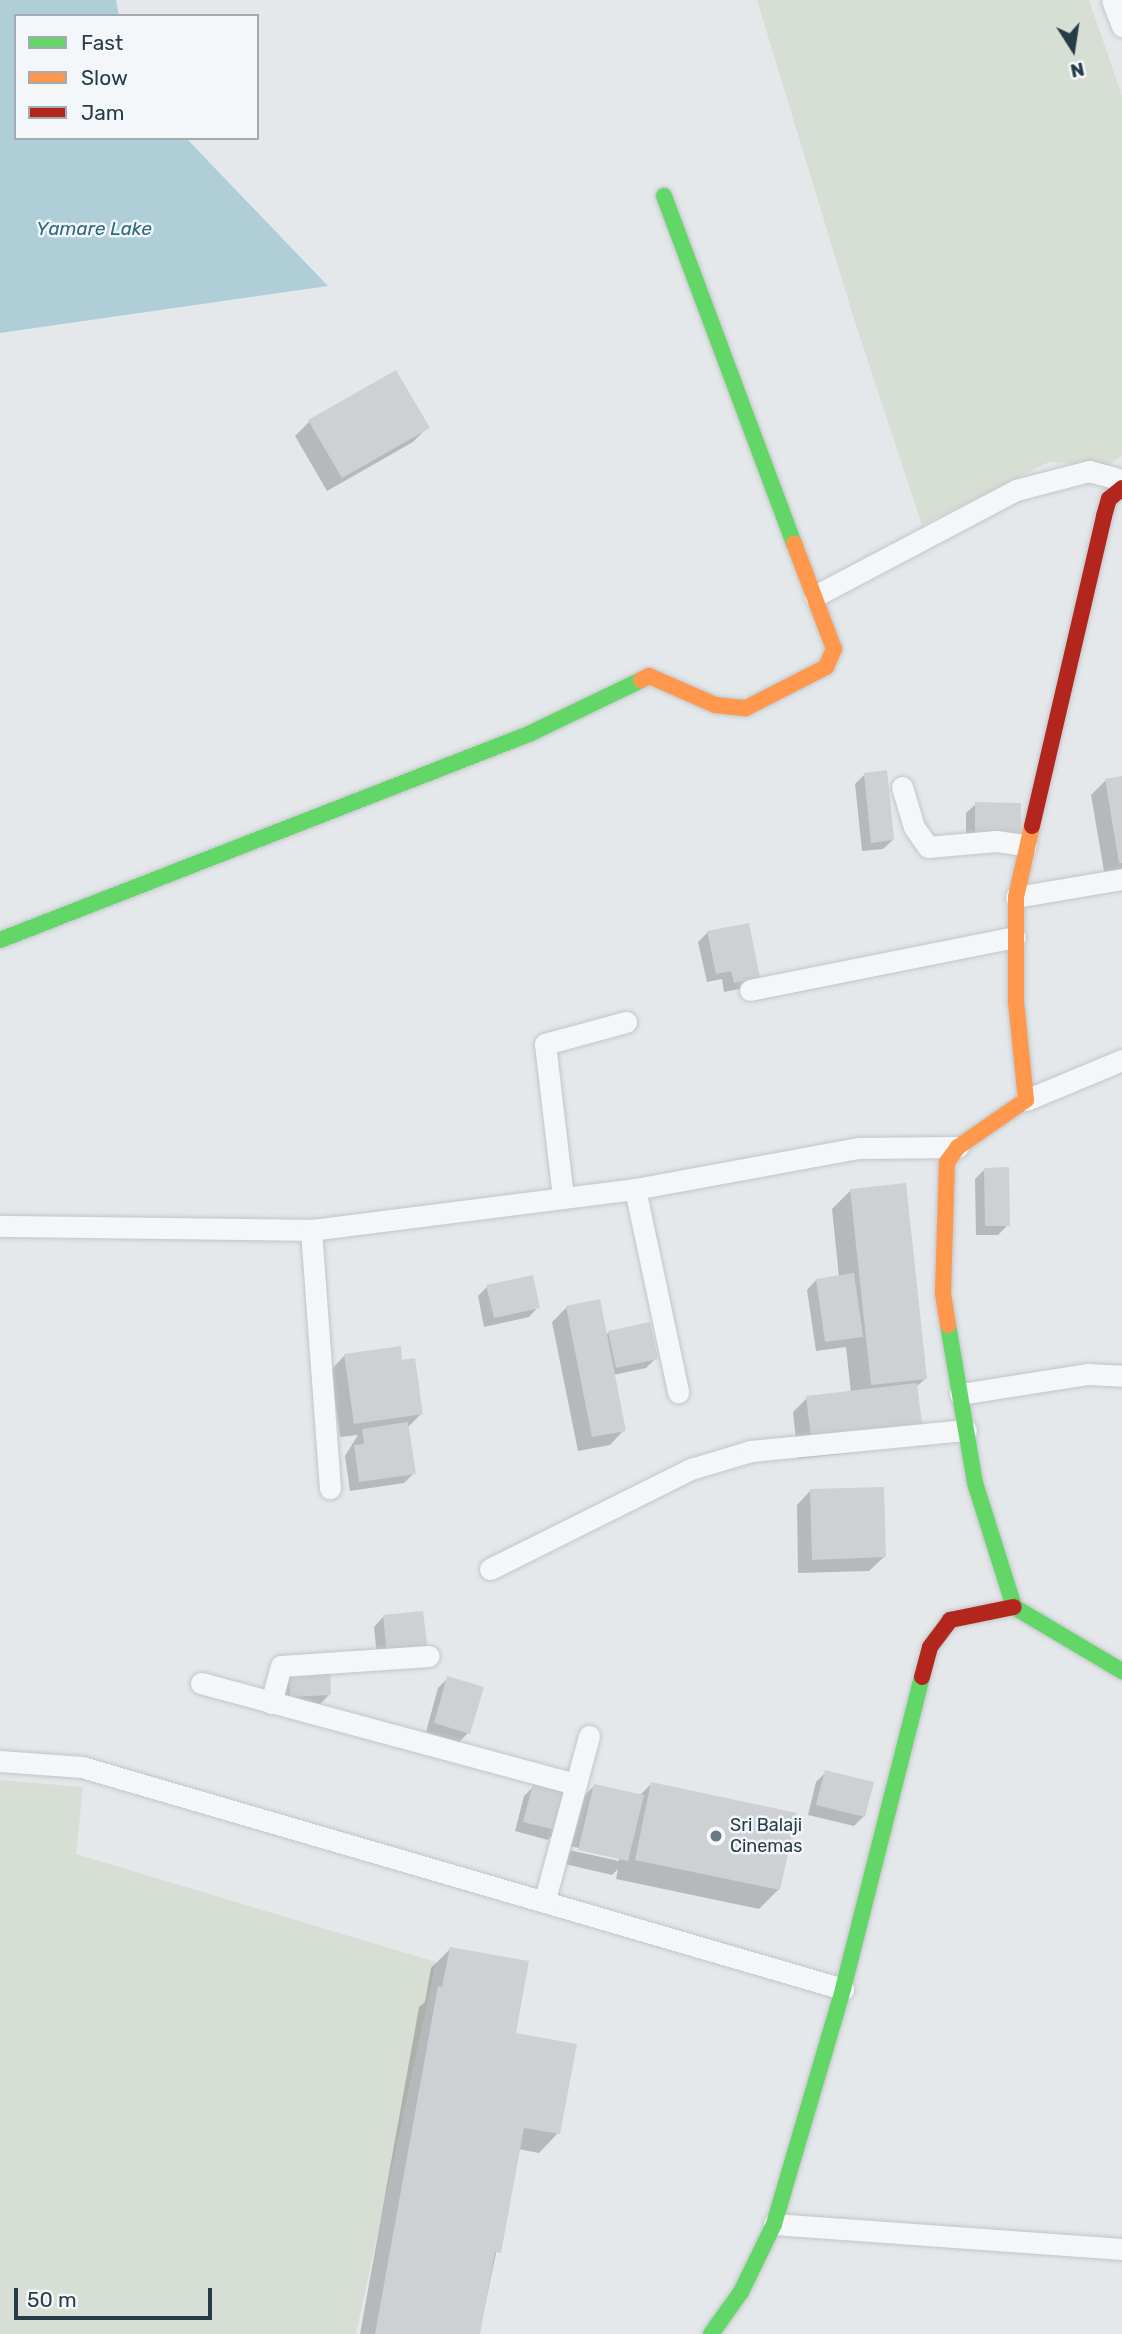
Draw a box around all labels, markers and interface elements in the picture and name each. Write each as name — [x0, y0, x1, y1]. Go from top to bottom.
legend — [14, 14, 259, 140]
north arrow — [1038, 14, 1108, 84]
text: Fast — [81, 30, 123, 55]
text: N — [1068, 57, 1087, 83]
text: Slow — [81, 65, 128, 90]
text: Jam — [81, 100, 125, 125]
water label: Yamare Lake — [36, 218, 152, 240]
place label: Sri Balaji Cinemas — [730, 1815, 802, 1857]
marker: Sri Balaji Cinemas — [708, 1828, 724, 1844]
scale bar — [18, 2274, 215, 2318]
text: 50 m — [27, 2287, 77, 2312]

